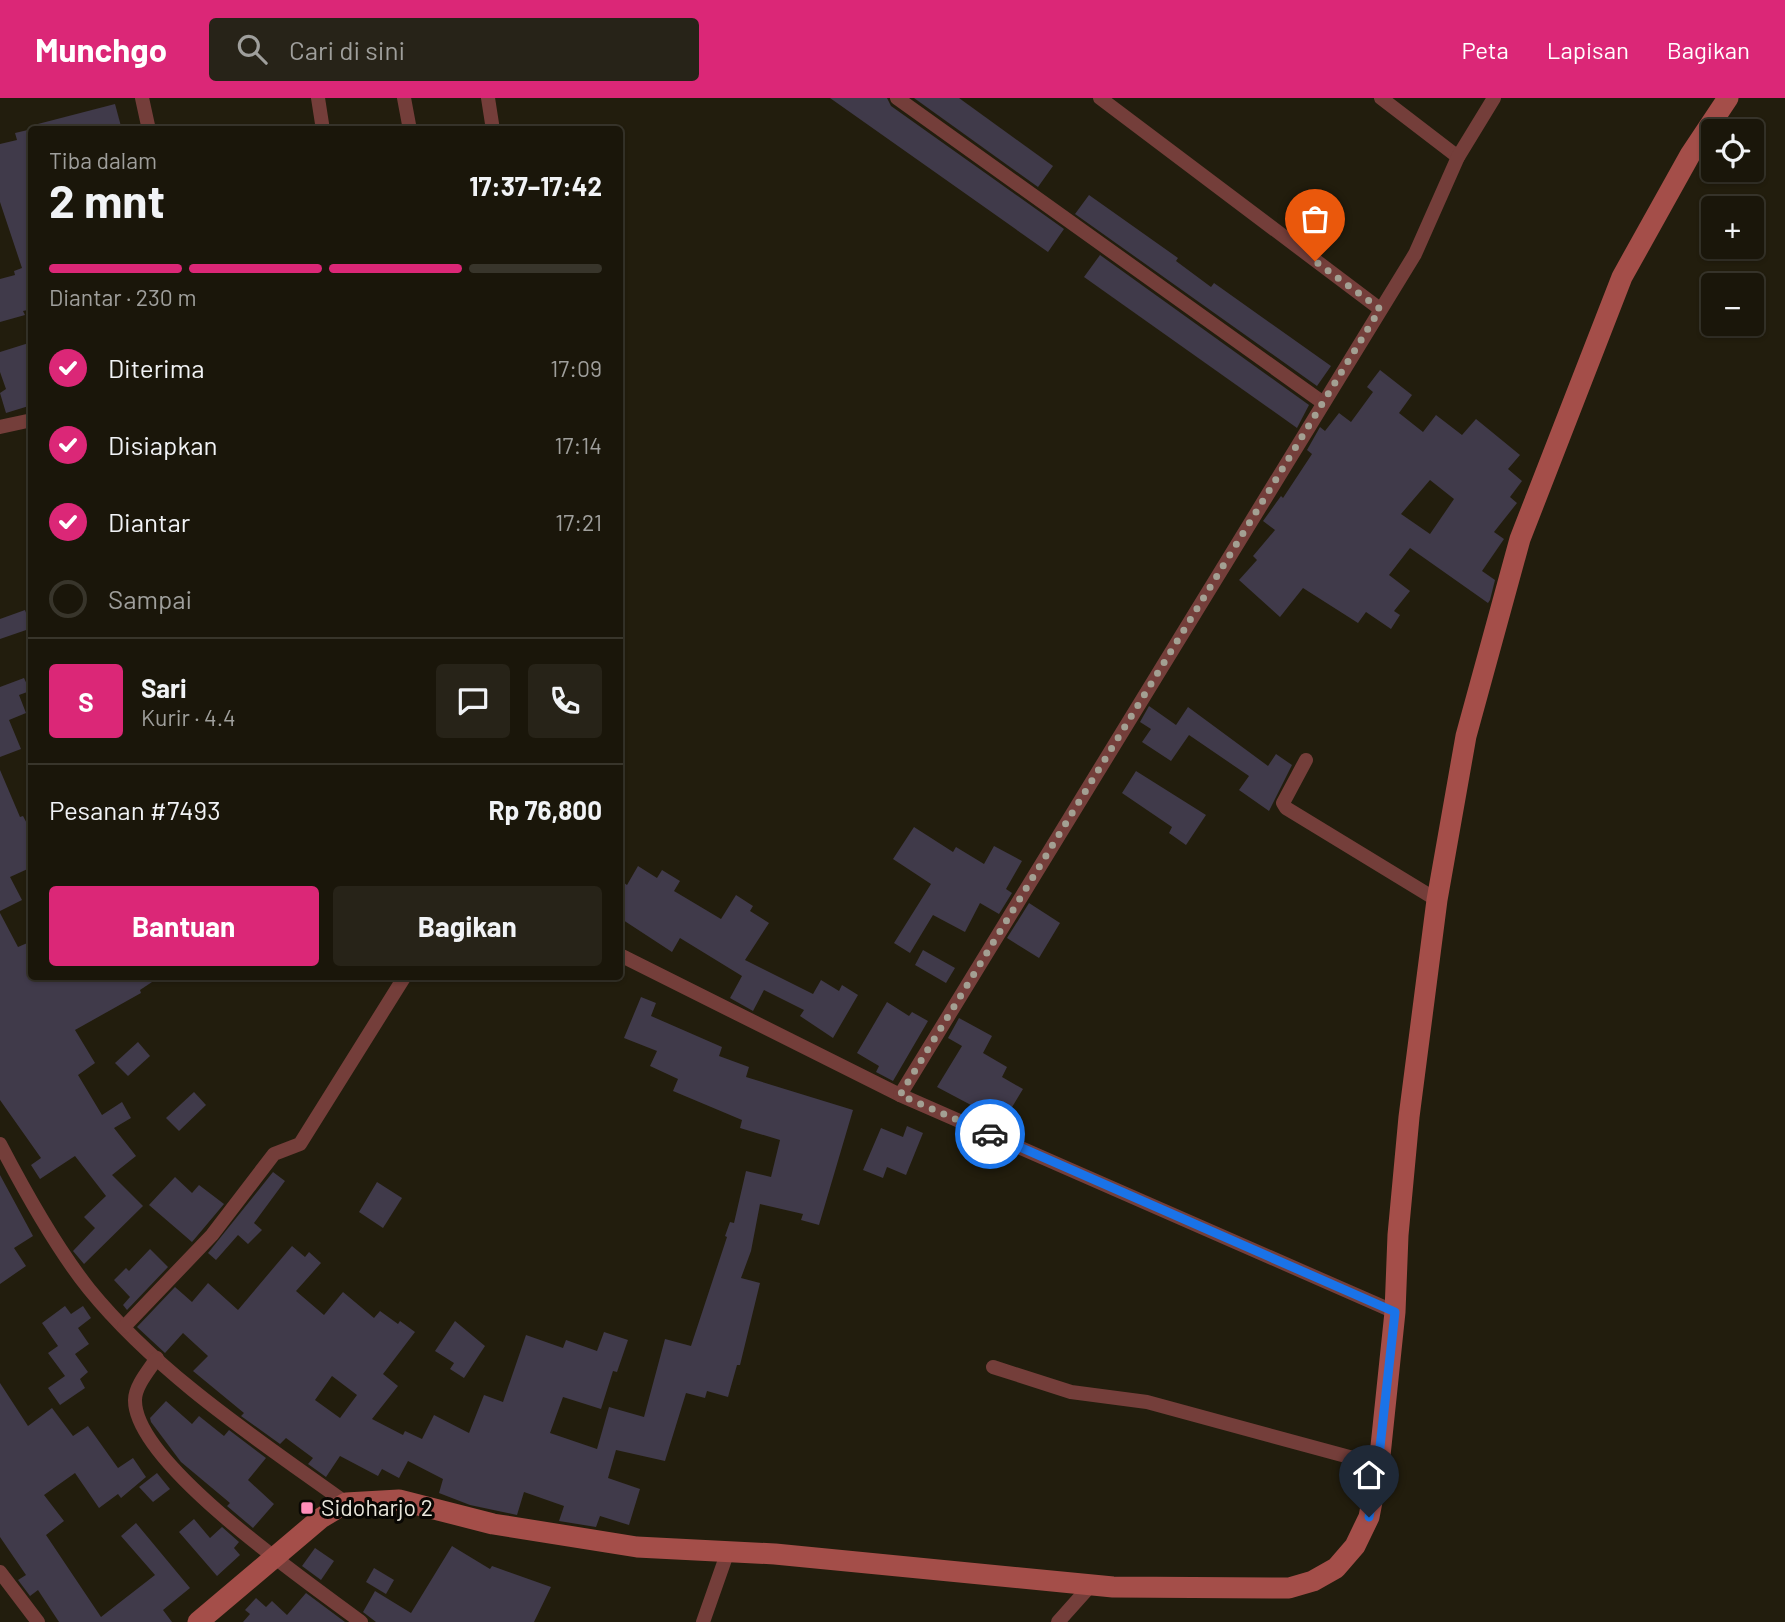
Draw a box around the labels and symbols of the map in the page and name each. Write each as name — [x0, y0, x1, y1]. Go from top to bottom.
pin — [1285, 189, 1345, 261]
courier — [955, 1099, 1025, 1169]
pin — [1339, 1445, 1399, 1517]
place label: Sidoharjo 2 — [321, 1493, 433, 1521]
marker: Sidoharjo 2 — [299, 1500, 315, 1516]

